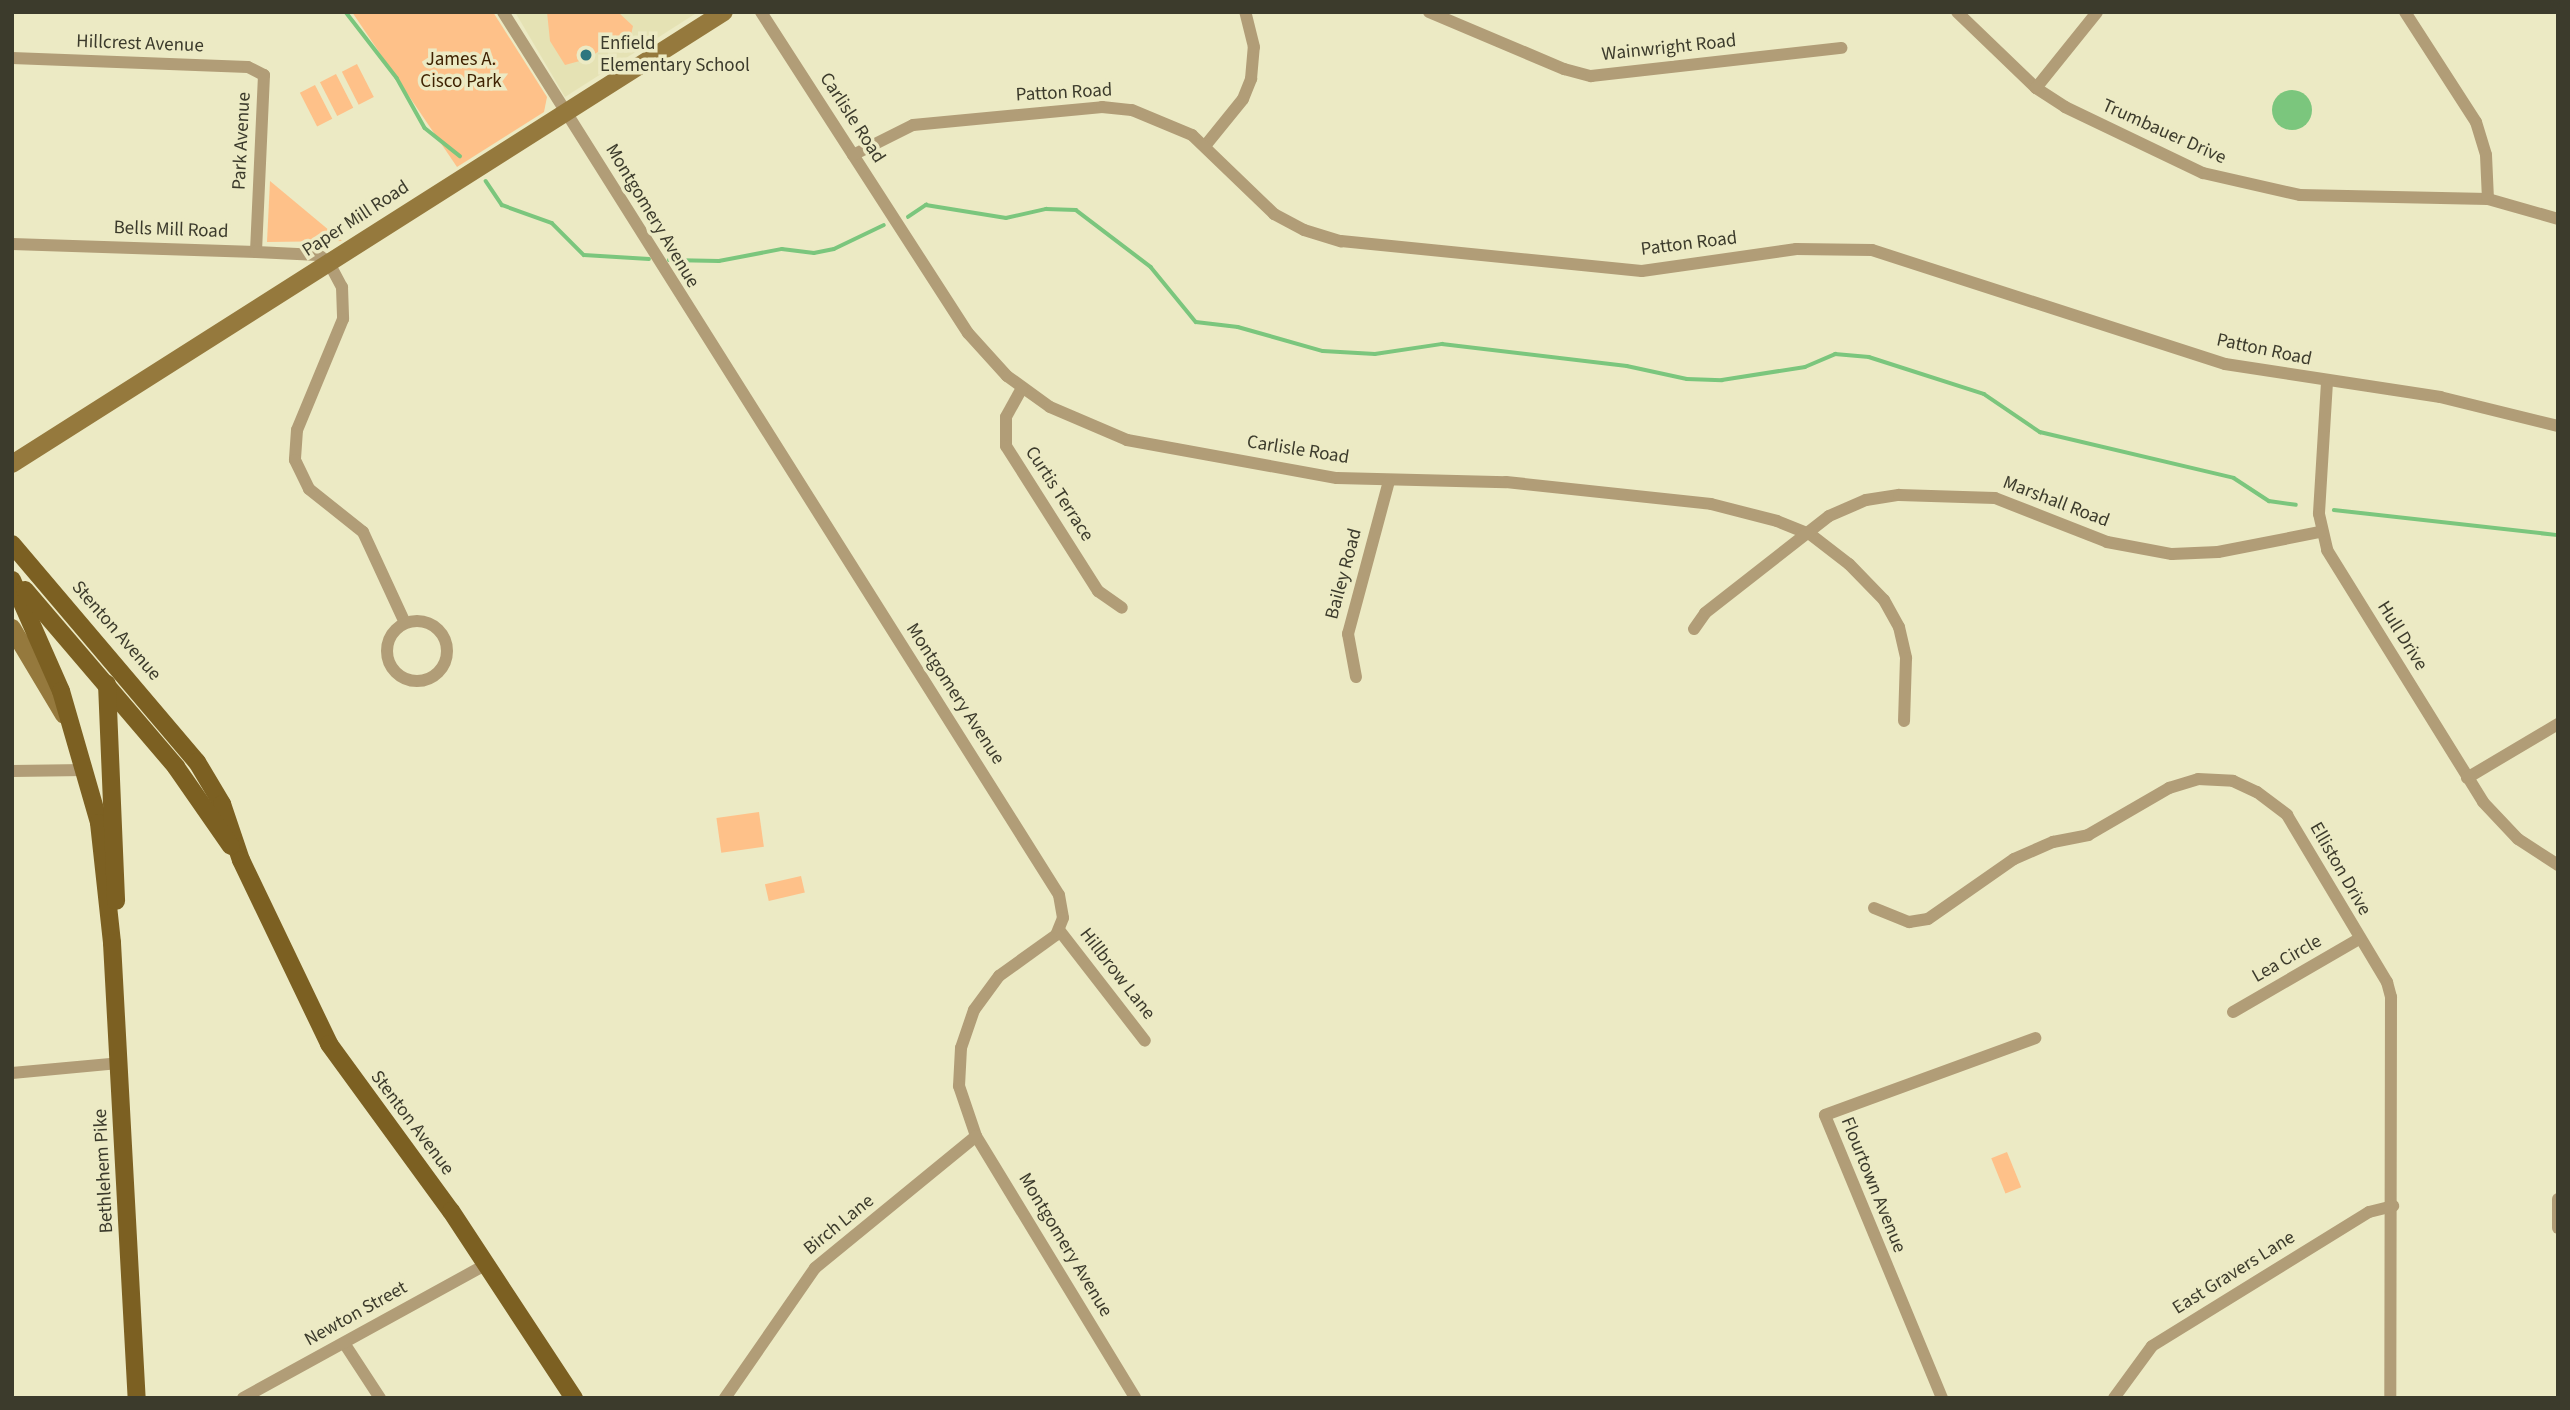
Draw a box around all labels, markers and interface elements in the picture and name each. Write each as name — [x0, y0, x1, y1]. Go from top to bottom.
street label: Hillcrest Avenue — [76, 30, 204, 58]
street label: Wainwright Road — [1601, 30, 1737, 66]
place label: Enfield Elementary School — [600, 33, 750, 77]
marker: Enfield Elementary School — [578, 47, 594, 63]
park label: James A. Cisco Park — [420, 49, 502, 93]
street label: Carlisle Road — [814, 68, 890, 168]
street label: Patton Road — [1015, 79, 1113, 107]
street label: Park Avenue — [228, 92, 256, 190]
street label: Trumbauer Drive — [2099, 95, 2229, 169]
street label: Montgomery Avenue — [600, 140, 704, 292]
street label: Paper Mill Road — [298, 176, 414, 262]
street label: Bells Mill Road — [113, 217, 229, 243]
street label: Patton Road — [1640, 227, 1738, 261]
street label: Patton Road — [2214, 329, 2314, 371]
street label: Carlisle Road — [1245, 431, 1351, 469]
street label: Curtis Terrace — [1020, 442, 1098, 546]
street label: Marshall Road — [2000, 471, 2112, 533]
street label: Bailey Road — [1321, 526, 1367, 622]
street label: Stenton Avenue — [66, 576, 166, 686]
street label: Hull Drive — [2372, 597, 2432, 675]
street label: Montgomery Avenue — [901, 619, 1009, 769]
street label: Elliston Drive — [2304, 818, 2376, 920]
street label: Hillbrow Lane — [1074, 924, 1160, 1024]
street label: Lea Circle — [2248, 930, 2326, 988]
street label: Stenton Avenue — [365, 1066, 459, 1180]
street label: Bethlehem Pike — [89, 1108, 119, 1234]
street label: Flourtown Avenue — [1835, 1114, 1911, 1256]
street label: Montgomery Avenue — [1013, 1169, 1117, 1321]
street label: Birch Lane — [799, 1190, 879, 1260]
street label: East Gravers Lane — [2169, 1226, 2299, 1320]
street label: Newton Street — [301, 1276, 411, 1352]

